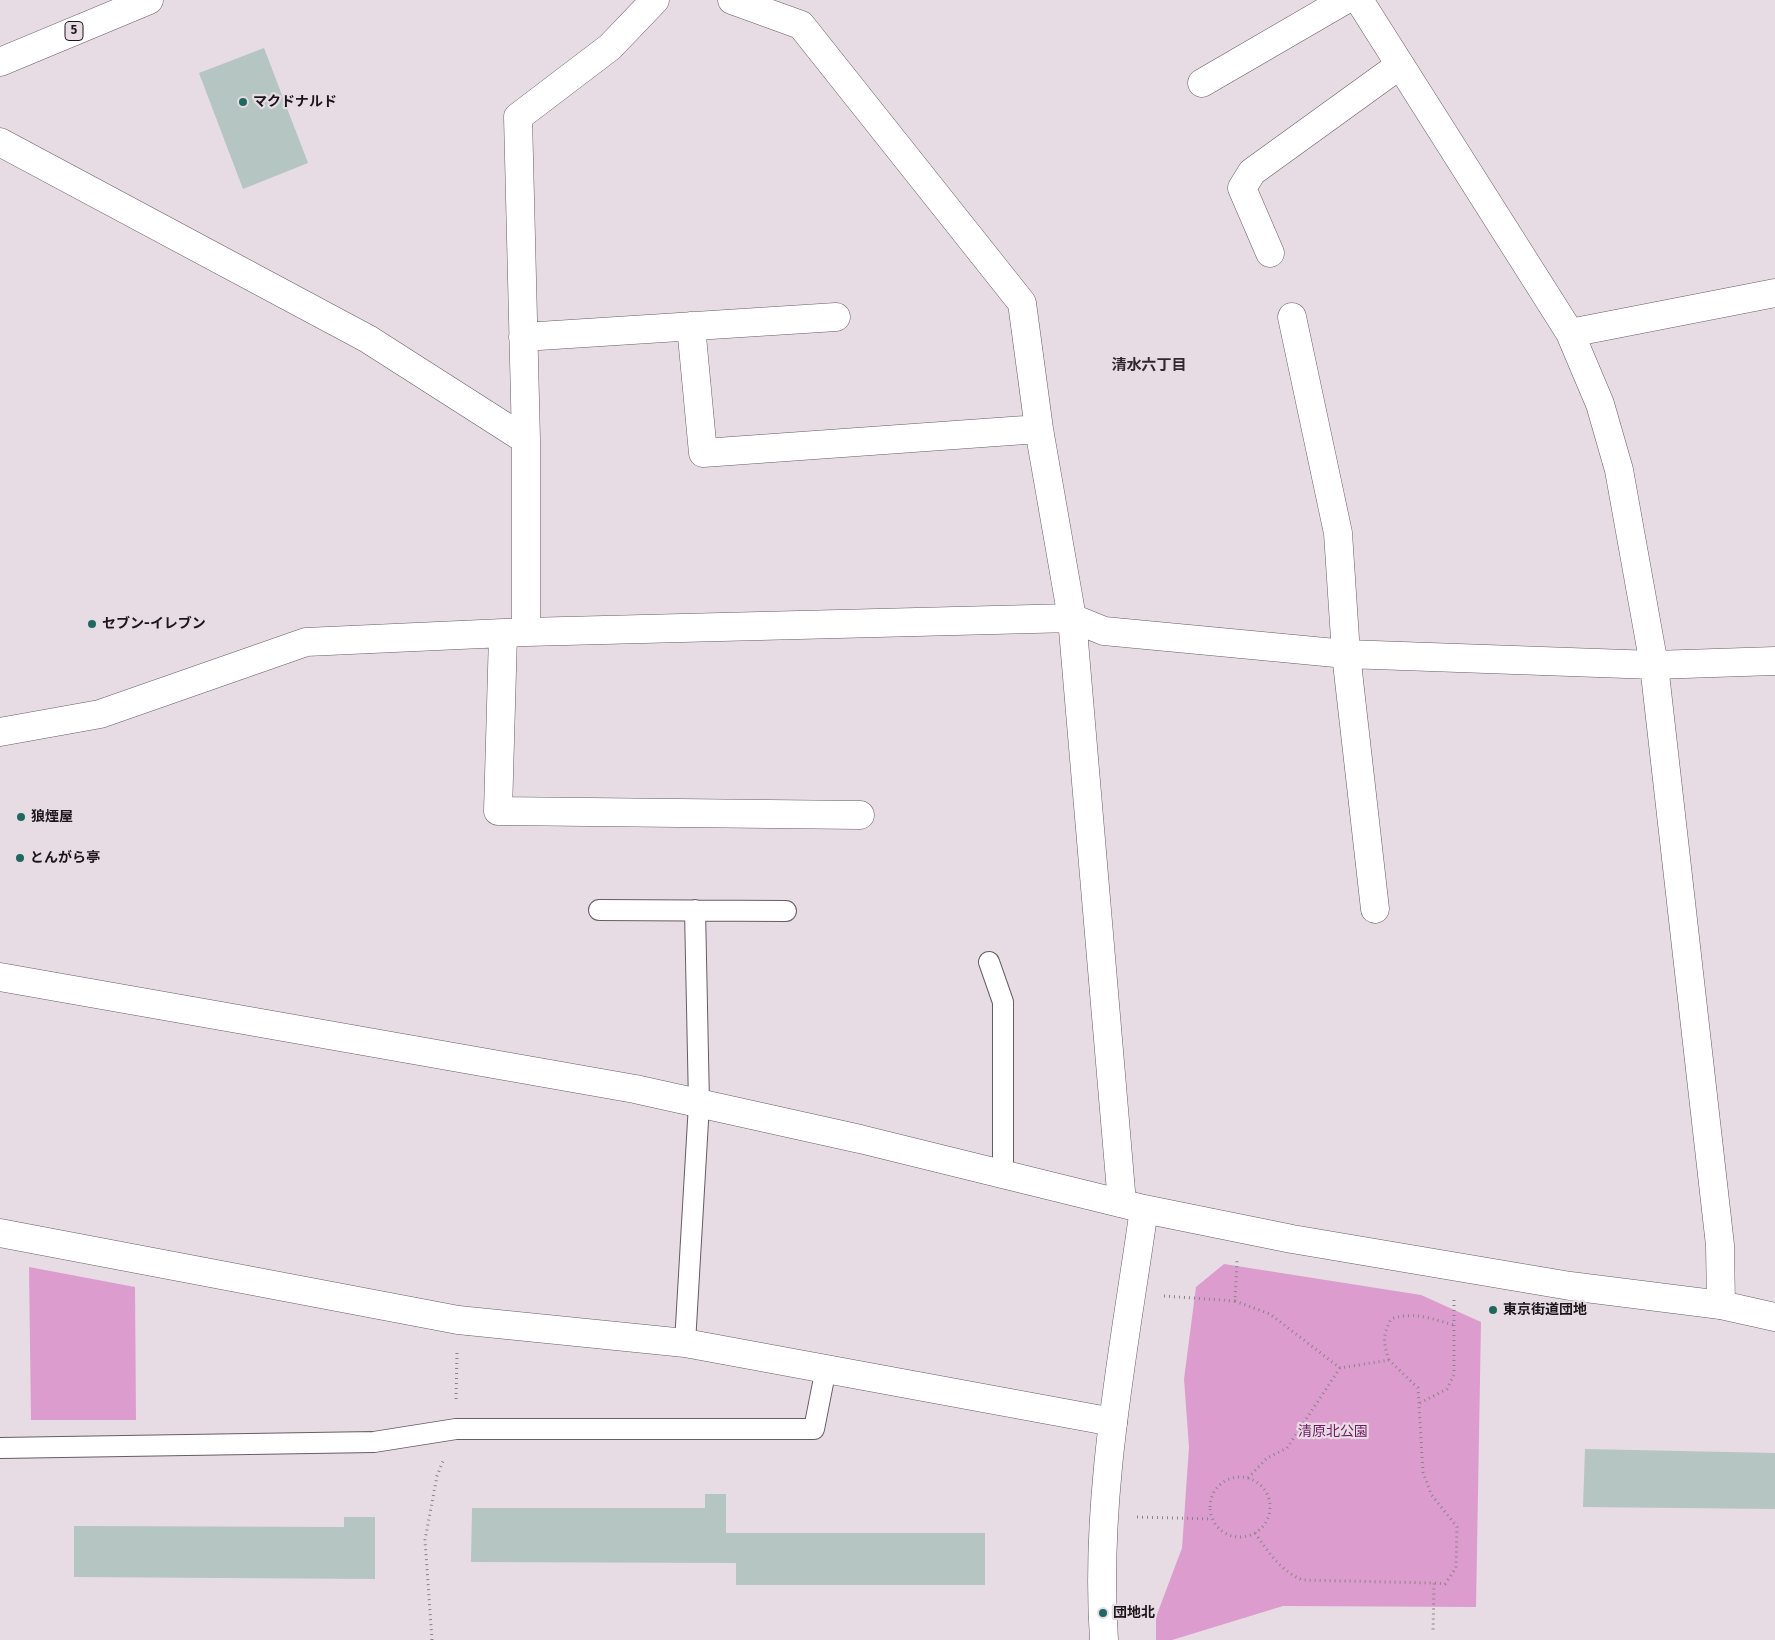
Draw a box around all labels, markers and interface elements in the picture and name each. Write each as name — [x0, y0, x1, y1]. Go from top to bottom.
road number: 5 — [65, 22, 83, 40]
place label: マクドナルド — [253, 94, 337, 110]
marker: マクドナルド — [237, 96, 249, 108]
district label: 清水六丁目 — [1112, 357, 1186, 375]
place label: セブン-イレブン — [102, 616, 206, 632]
marker: セブン-イレブン — [86, 618, 98, 630]
place label: 狼煙屋 — [31, 809, 73, 825]
marker: 狼煙屋 — [15, 811, 27, 823]
place label: とんがら亭 — [30, 850, 100, 866]
marker: とんがら亭 — [14, 852, 26, 864]
place label: 東京街道団地 — [1503, 1302, 1587, 1318]
marker: 東京街道団地 — [1487, 1304, 1499, 1316]
park label: 清原北公園 — [1298, 1424, 1368, 1440]
place label: 団地北 — [1113, 1605, 1155, 1621]
marker: 団地北 — [1097, 1607, 1109, 1619]

